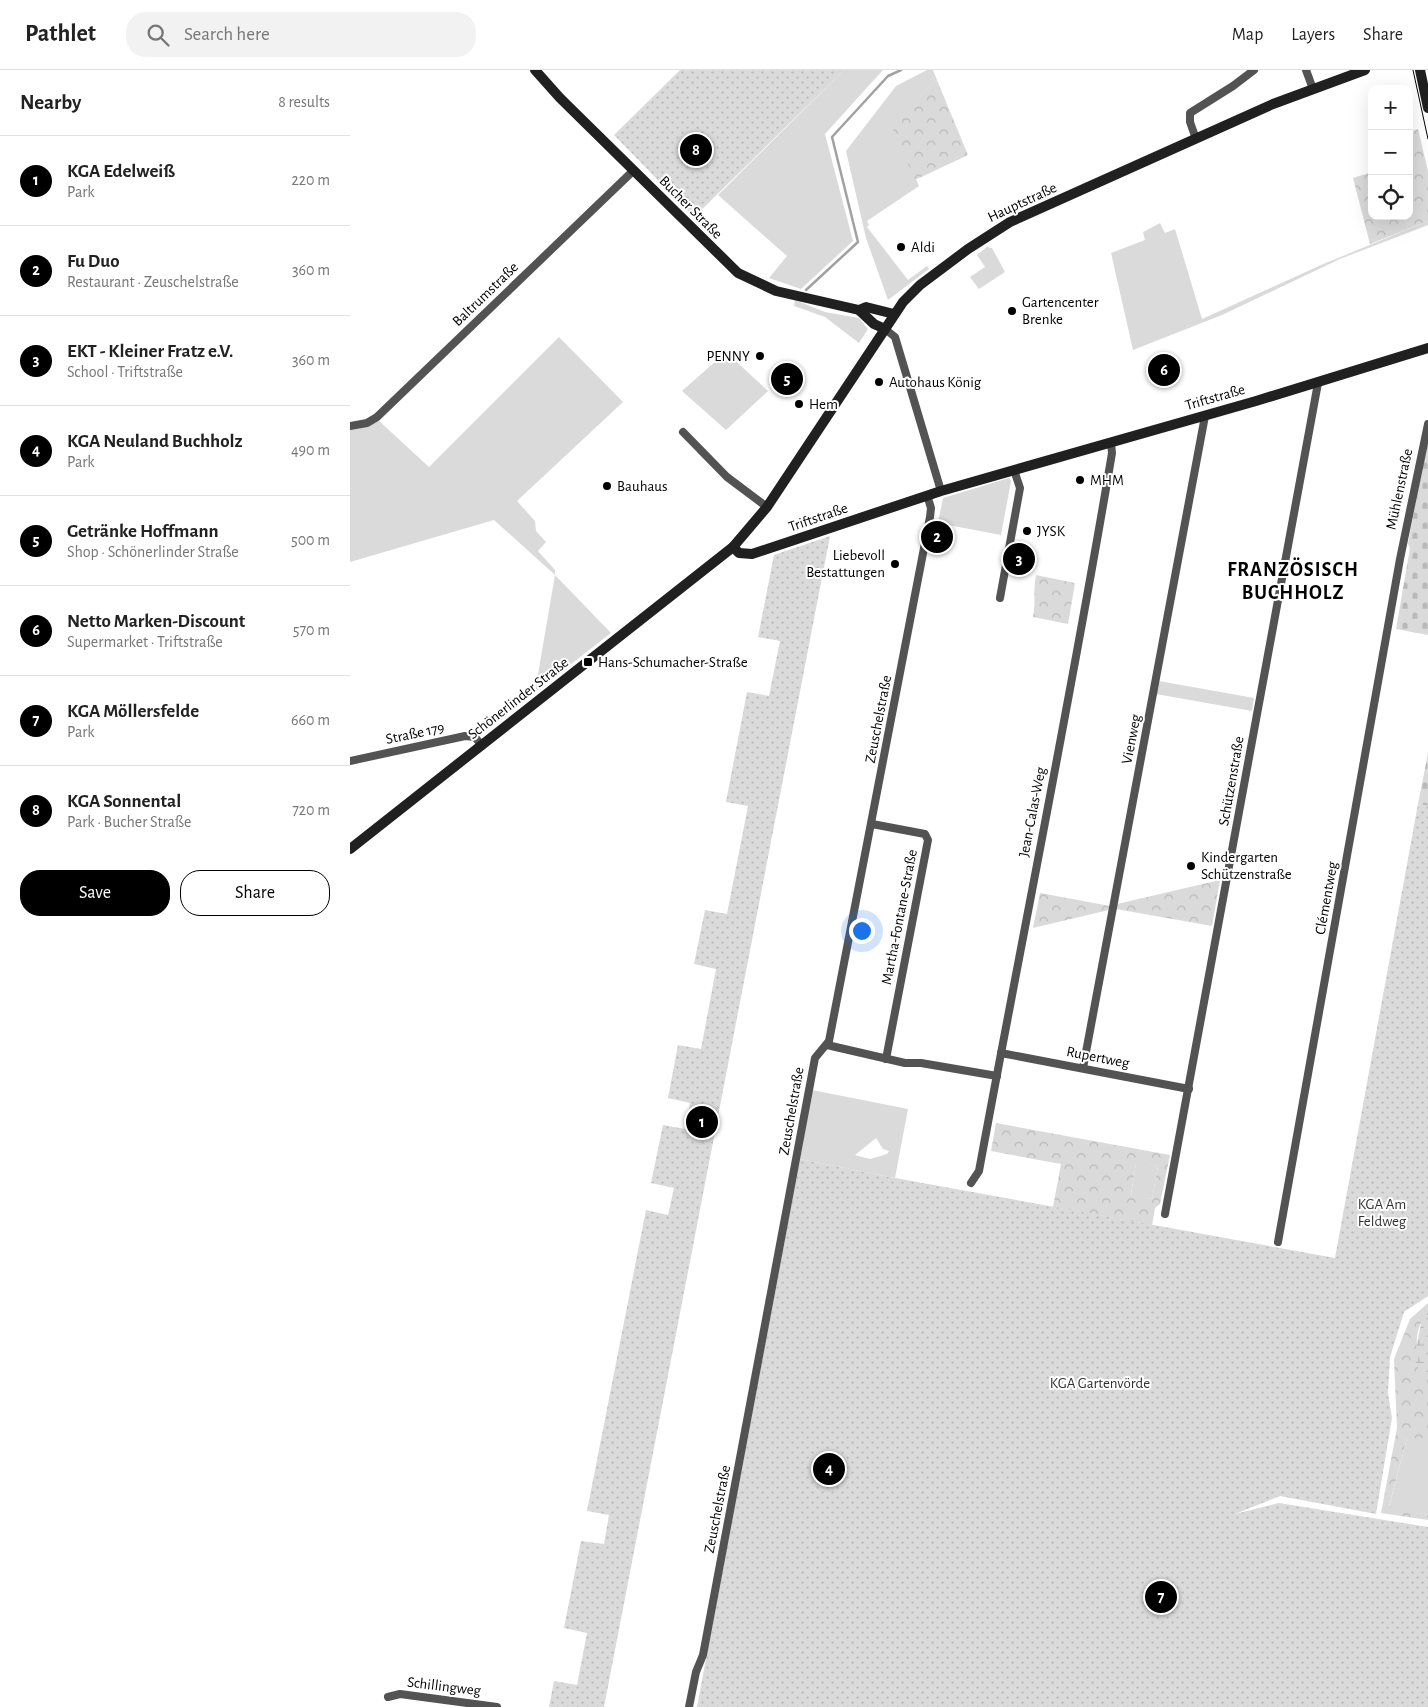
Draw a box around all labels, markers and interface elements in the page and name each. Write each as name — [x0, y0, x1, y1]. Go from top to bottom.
search box — [126, 12, 476, 57]
icon: search — [144, 21, 172, 49]
text: Pathlet — [25, 22, 96, 46]
text: Search here — [184, 25, 270, 44]
text: Map — [1232, 26, 1263, 44]
text: Layers — [1291, 26, 1335, 44]
text: Share — [1363, 26, 1403, 44]
map controls — [1368, 85, 1413, 220]
button: + — [1368, 85, 1413, 130]
text: Nearby — [20, 92, 81, 113]
text: 8 results — [278, 94, 330, 110]
button: − — [1368, 130, 1413, 175]
pin: 8 — [680, 131, 712, 169]
text: KGA Edelweiß — [67, 162, 175, 181]
text: 1 — [33, 172, 39, 188]
text: 220 m — [292, 172, 330, 188]
street label: Bucher Straße — [656, 173, 725, 242]
button: locate — [1368, 175, 1413, 220]
street label: Hauptstraße — [985, 180, 1059, 225]
text: Park — [67, 184, 95, 200]
place label: Aldi — [911, 240, 935, 255]
marker: Aldi — [895, 241, 907, 253]
text: Fu Duo — [67, 252, 120, 271]
street label: Baltrumstraße — [450, 259, 521, 329]
text: 2 — [32, 262, 40, 278]
text: 360 m — [292, 262, 330, 278]
text: Restaurant · Zeuschelstraße — [67, 274, 239, 290]
place label: Gartencenter Brenke — [1022, 295, 1099, 327]
marker: Gartencenter Brenke — [1006, 305, 1018, 317]
text: EKT - Kleiner Fratz e.V. — [67, 342, 233, 361]
place label: PENNY — [707, 349, 750, 364]
marker: PENNY — [754, 350, 766, 362]
pin: 6 — [1148, 351, 1180, 389]
text: 3 — [33, 352, 39, 368]
text: 360 m — [292, 352, 330, 368]
pin: 5 — [771, 360, 803, 398]
text: School · Triftstraße — [67, 364, 183, 380]
place label: Autohaus König — [889, 375, 982, 390]
marker: Autohaus König — [873, 376, 885, 388]
street label: Triftstraße — [1184, 382, 1247, 413]
place label: Hem — [809, 397, 838, 412]
marker: Hem — [793, 398, 805, 410]
text: KGA Neuland Buchholz — [67, 432, 243, 451]
text: 4 — [32, 442, 40, 458]
text: 490 m — [291, 442, 330, 458]
street label: Mühlenstraße — [1384, 447, 1415, 531]
text: Park — [67, 454, 95, 470]
place label: MHM — [1090, 473, 1124, 488]
marker: MHM — [1074, 474, 1086, 486]
place label: Bauhaus — [617, 479, 668, 494]
marker: Bauhaus — [601, 480, 613, 492]
street label: Triftstraße — [787, 500, 850, 535]
pin: 2 — [921, 518, 953, 556]
text: Getränke Hoffmann — [67, 522, 218, 541]
place label: JYSK — [1037, 524, 1066, 539]
marker: JYSK — [1021, 525, 1033, 537]
text: 5 — [33, 532, 39, 548]
text: 500 m — [291, 532, 330, 548]
pin: 3 — [1003, 540, 1035, 578]
text: Shop · Schönerlinder Straße — [67, 544, 239, 560]
place label: Liebevoll Bestattungen — [806, 548, 885, 580]
district label: FRANZÖSISCH BUCHHOLZ — [1227, 557, 1359, 603]
marker: Liebevoll Bestattungen — [889, 558, 901, 570]
text: Netto Marken-Discount — [67, 612, 245, 631]
text: 6 — [32, 622, 40, 638]
text: 570 m — [293, 622, 330, 638]
text: Supermarket · Triftstraße — [67, 634, 223, 650]
street label: Schönerlinder Straße — [465, 655, 571, 742]
place label: Hans-Schumacher-Straße — [598, 655, 748, 670]
marker: Hans-Schumacher-Straße — [582, 656, 594, 668]
street label: Zeuschelstraße — [863, 674, 894, 764]
text: KGA Möllersfelde — [67, 702, 199, 721]
text: 7 — [33, 712, 39, 728]
text: 660 m — [291, 712, 330, 728]
street label: Vienweg — [1119, 712, 1144, 765]
street label: Straße 179 — [384, 720, 446, 747]
text: Park — [67, 724, 95, 740]
street label: Schützenstraße — [1216, 735, 1247, 827]
street label: Jean-Calas-Weg — [1016, 765, 1049, 858]
text: KGA Sonnental — [67, 792, 181, 811]
text: 8 — [32, 802, 40, 818]
text: 720 m — [292, 802, 330, 818]
text: Park · Bucher Straße — [67, 814, 191, 830]
street label: Martha-Fontane-Straße — [879, 848, 920, 986]
place label: Kindergarten Schützenstraße — [1201, 850, 1292, 882]
marker: Kindergarten Schützenstraße — [1185, 860, 1197, 872]
street label: Clémentweg — [1313, 860, 1340, 936]
button: Save — [20, 870, 170, 916]
button: Share — [180, 870, 330, 916]
your location — [849, 918, 875, 944]
street label: Rupertweg — [1065, 1044, 1131, 1071]
street label: Zeuschelstraße — [776, 1066, 807, 1156]
pin: 1 — [686, 1103, 718, 1141]
park label: KGA Am Feldweg — [1358, 1197, 1407, 1229]
park label: KGA Gartenvörde — [1050, 1376, 1150, 1391]
pin: 4 — [813, 1450, 845, 1488]
street label: Zeuschelstraße — [702, 1464, 733, 1554]
pin: 7 — [1145, 1578, 1177, 1616]
street label: Schillingweg — [406, 1675, 482, 1699]

